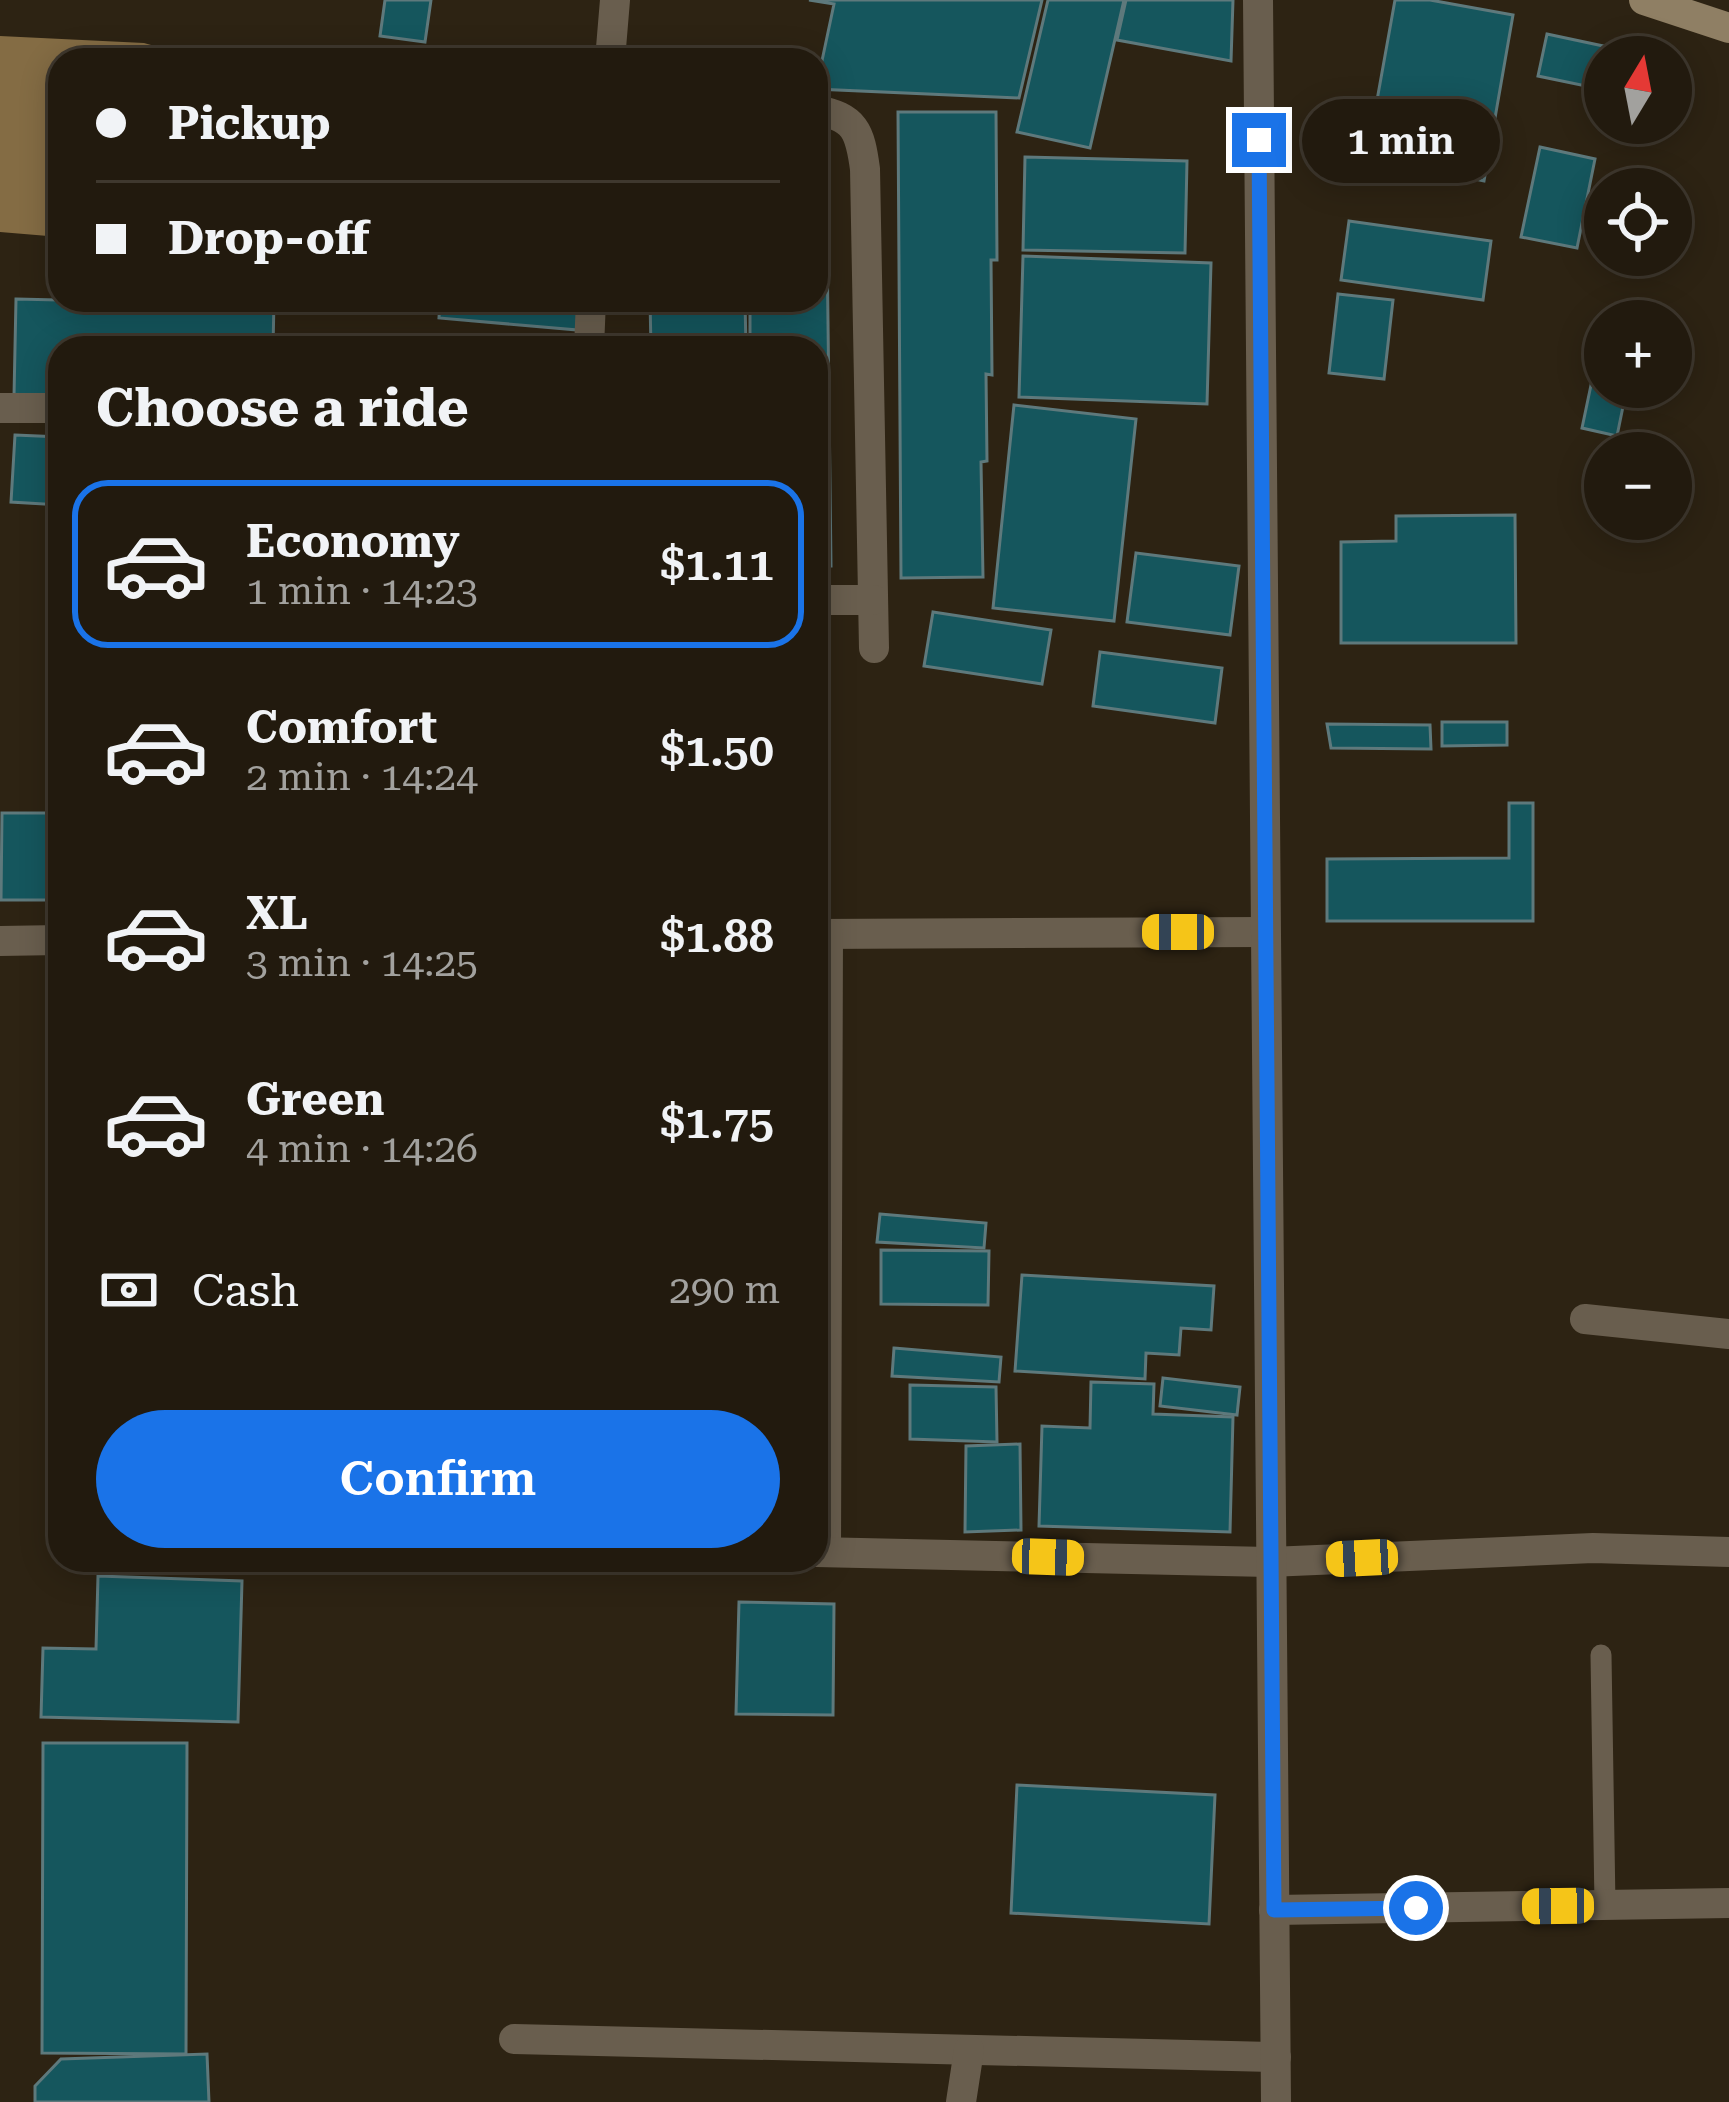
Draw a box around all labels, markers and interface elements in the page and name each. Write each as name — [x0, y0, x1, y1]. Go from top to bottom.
north arrow — [1584, 36, 1692, 144]
map controls — [1584, 36, 1692, 540]
text: Pickup — [168, 97, 331, 150]
callout: 1 min — [1301, 98, 1499, 182]
route end — [1232, 113, 1286, 167]
text: 1 min — [1347, 118, 1455, 164]
button: locate — [1584, 168, 1692, 276]
text: Drop-off — [168, 212, 369, 265]
button: + — [1584, 300, 1692, 408]
text: Choose a ride — [96, 376, 469, 439]
button: − — [1584, 432, 1692, 540]
icon: car — [102, 510, 210, 618]
text: Economy — [246, 515, 460, 568]
text: $1.11 — [660, 538, 774, 591]
text: 1 min · 14:23 — [246, 568, 478, 614]
icon: car — [102, 696, 210, 804]
text: Comfort — [246, 701, 437, 754]
text: $1.50 — [660, 724, 774, 777]
text: 2 min · 14:24 — [246, 754, 478, 800]
icon: car — [102, 882, 210, 990]
text: XL — [246, 887, 308, 940]
text: $1.88 — [660, 910, 774, 963]
car — [1142, 914, 1214, 950]
text: 3 min · 14:25 — [246, 940, 478, 986]
icon: car — [102, 1068, 210, 1176]
text: Green — [246, 1073, 384, 1126]
text: $1.75 — [660, 1096, 774, 1149]
text: 4 min · 14:26 — [246, 1126, 478, 1172]
icon: cash — [96, 1257, 162, 1323]
text: Cash — [192, 1264, 299, 1317]
text: 290 m — [669, 1267, 780, 1313]
button: Confirm — [96, 1410, 780, 1548]
car — [1011, 1538, 1085, 1576]
car — [1325, 1538, 1399, 1578]
route start — [1389, 1881, 1443, 1935]
car — [1522, 1887, 1594, 1925]

